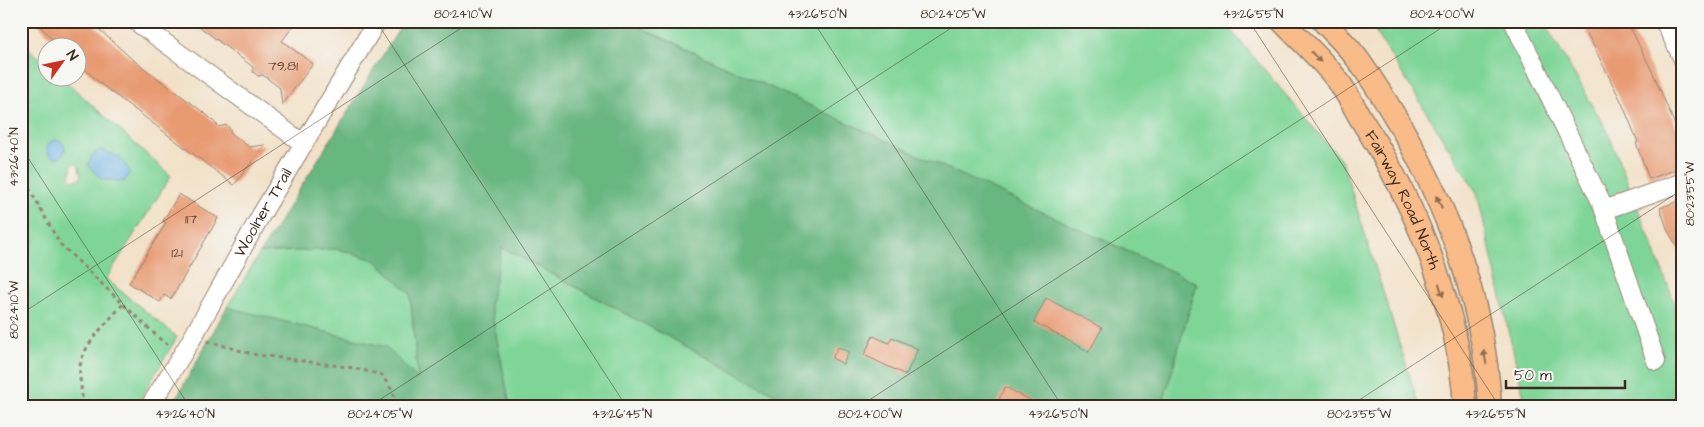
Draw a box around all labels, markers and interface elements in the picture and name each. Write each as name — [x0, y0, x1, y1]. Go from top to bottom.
text: 80°24'10"W — [434, 6, 493, 23]
text: 43°26'50"N — [787, 6, 847, 23]
text: 80°24'05"W — [920, 6, 986, 23]
text: 43°26'55"N — [1223, 6, 1284, 23]
text: 80°24'00"W — [1410, 6, 1475, 23]
north arrow — [38, 38, 88, 88]
text: N — [61, 46, 83, 65]
one-way arrow — [1310, 50, 1322, 62]
house number: 79,81 — [268, 56, 298, 76]
street label: Fairway Road North — [1360, 126, 1446, 273]
text: 43°26'40"N — [6, 127, 23, 187]
text: 80°23'55"W — [1682, 161, 1699, 226]
street label: Woolner Trail — [229, 164, 297, 261]
one-way arrow — [1434, 195, 1442, 209]
house number: 117 — [185, 209, 197, 229]
house number: 121 — [171, 243, 183, 263]
text: 80°24'10"W — [6, 280, 23, 339]
one-way arrow — [1438, 283, 1446, 298]
one-way arrow — [1480, 349, 1488, 365]
scale bar — [1506, 357, 1625, 389]
text: 50 m — [1514, 365, 1552, 386]
text: 43°26'40"N — [155, 406, 215, 423]
text: 80°24'05"W — [347, 406, 413, 423]
text: 43°26'45"N — [592, 406, 653, 423]
text: 80°24'00"W — [838, 406, 903, 423]
text: 43°26'50"N — [1028, 406, 1088, 423]
text: 80°23'55"W — [1327, 406, 1392, 423]
text: 43°26'55"N — [1465, 406, 1526, 423]

